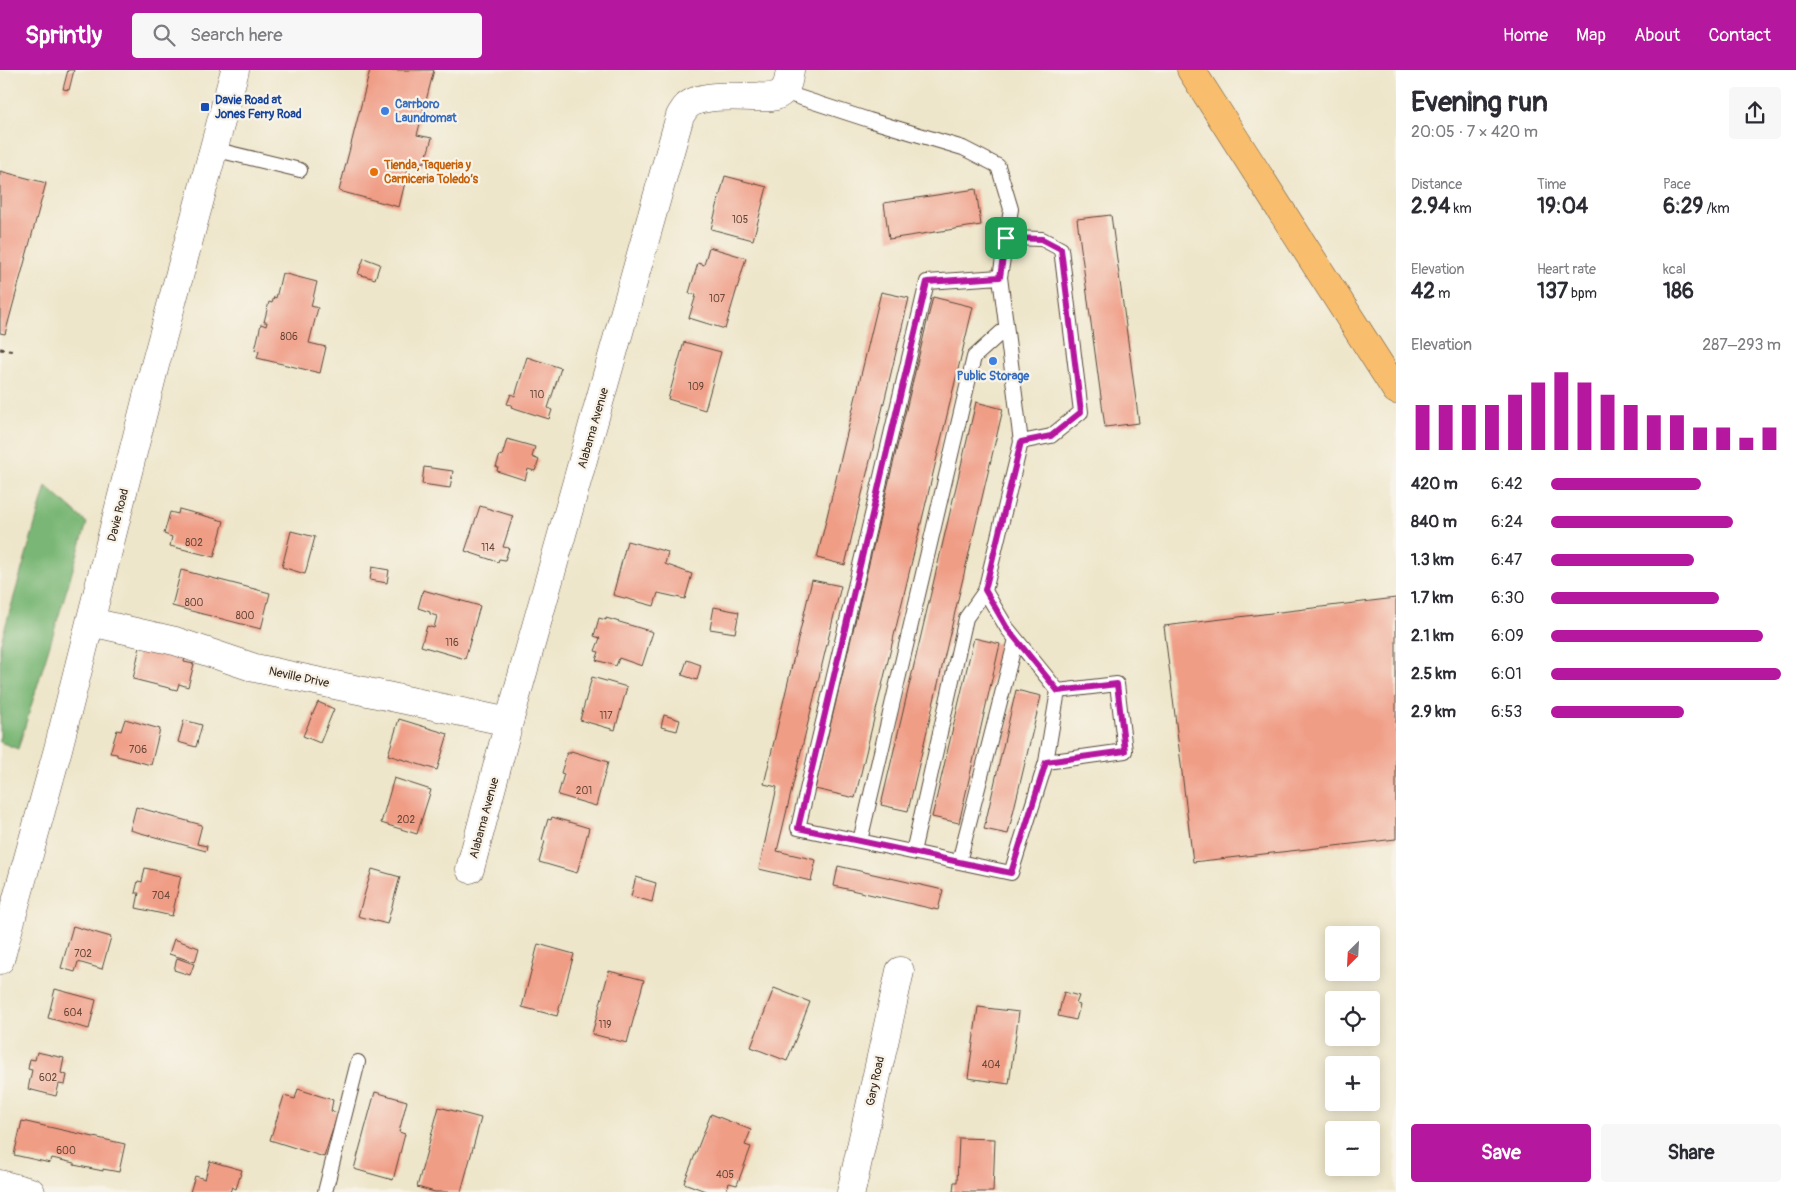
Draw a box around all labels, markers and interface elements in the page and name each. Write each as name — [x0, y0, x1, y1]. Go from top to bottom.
search box — [132, 13, 482, 58]
text: Sprintly — [25, 21, 102, 50]
icon: search — [150, 21, 178, 49]
text: Search here — [190, 23, 283, 47]
text: Home — [1503, 24, 1548, 47]
text: Map — [1576, 24, 1606, 47]
text: About — [1634, 24, 1680, 47]
text: Contact — [1708, 24, 1771, 47]
text: Evening run — [1411, 85, 1548, 120]
button: share — [1729, 87, 1781, 139]
place label: Davie Road at Jones Ferry Road — [215, 93, 302, 122]
place label: Carrboro Laundromat — [395, 97, 458, 126]
marker: Davie Road at Jones Ferry Road — [199, 101, 211, 113]
marker: Carrboro Laundromat — [379, 105, 391, 117]
text: 20:05 · 7 × 420 m — [1411, 122, 1538, 142]
place label: Tienda, Taqueria y Carniceria Toledo’s — [383, 158, 479, 187]
marker: Tienda, Taqueria y Carniceria Toledo’s — [368, 166, 380, 178]
text: Distance — [1411, 176, 1462, 193]
text: Time — [1537, 176, 1566, 193]
text: Pace — [1663, 176, 1691, 193]
text: 2.94 — [1411, 193, 1450, 220]
text: 19:04 — [1537, 193, 1588, 220]
text: 6:29 — [1663, 193, 1703, 220]
text: km — [1450, 200, 1472, 217]
text: /km — [1703, 200, 1730, 217]
house number: 105 — [732, 214, 748, 226]
pin — [985, 217, 1027, 259]
icon: arrive — [992, 224, 1020, 252]
text: Elevation — [1411, 261, 1464, 278]
text: Heart rate — [1537, 261, 1596, 278]
text: kcal — [1663, 261, 1686, 278]
text: 42 — [1411, 278, 1435, 305]
text: 137 — [1537, 278, 1568, 305]
text: 186 — [1663, 278, 1694, 305]
text: m — [1435, 285, 1450, 302]
text: bpm — [1568, 285, 1597, 302]
house number: 107 — [709, 293, 726, 305]
house number: 806 — [280, 331, 298, 343]
text: Elevation — [1411, 335, 1472, 355]
text: 287–293 m — [1702, 335, 1781, 355]
marker: Public Storage — [987, 355, 999, 367]
place label: Public Storage — [957, 369, 1030, 384]
house number: 109 — [688, 381, 704, 393]
street label: Alabama Avenue — [575, 386, 612, 470]
house number: 110 — [530, 389, 544, 401]
text: 420 m — [1411, 474, 1458, 494]
text: 6:42 — [1491, 474, 1523, 494]
street label: Davie Road — [105, 487, 132, 543]
text: 840 m — [1411, 512, 1457, 532]
text: 6:24 — [1491, 512, 1523, 532]
house number: 802 — [185, 537, 203, 549]
house number: 114 — [481, 542, 495, 554]
text: 1.3 km — [1411, 550, 1454, 570]
text: 6:47 — [1491, 550, 1522, 570]
text: 1.7 km — [1411, 588, 1454, 608]
text: 6:30 — [1491, 588, 1524, 608]
house number: 800 — [185, 597, 204, 609]
house number: 800 — [236, 610, 255, 622]
text: 2.1 km — [1411, 626, 1454, 646]
text: 6:09 — [1491, 626, 1524, 646]
house number: 116 — [445, 637, 459, 649]
street label: Neville Drive — [267, 664, 331, 691]
text: 2.5 km — [1411, 664, 1456, 684]
text: 6:01 — [1491, 664, 1522, 684]
text: 2.9 km — [1411, 702, 1456, 722]
text: 6:53 — [1491, 702, 1522, 722]
house number: 117 — [599, 710, 613, 722]
house number: 706 — [129, 744, 147, 756]
street label: Alabama Avenue — [466, 776, 503, 860]
house number: 201 — [576, 785, 592, 797]
house number: 202 — [397, 814, 415, 826]
house number: 704 — [152, 890, 170, 902]
north arrow — [1325, 926, 1380, 981]
map controls — [1325, 926, 1380, 1176]
house number: 702 — [74, 948, 92, 960]
button: locate — [1325, 991, 1380, 1046]
house number: 604 — [64, 1007, 82, 1019]
house number: 119 — [599, 1019, 611, 1031]
street label: Gary Road — [863, 1055, 888, 1107]
button: + — [1325, 1056, 1380, 1111]
house number: 404 — [982, 1059, 1000, 1071]
house number: 602 — [39, 1072, 58, 1084]
button: − — [1325, 1121, 1380, 1176]
button: Save — [1411, 1124, 1591, 1182]
button: Share — [1601, 1124, 1781, 1182]
house number: 600 — [56, 1145, 76, 1157]
house number: 405 — [716, 1169, 734, 1181]

